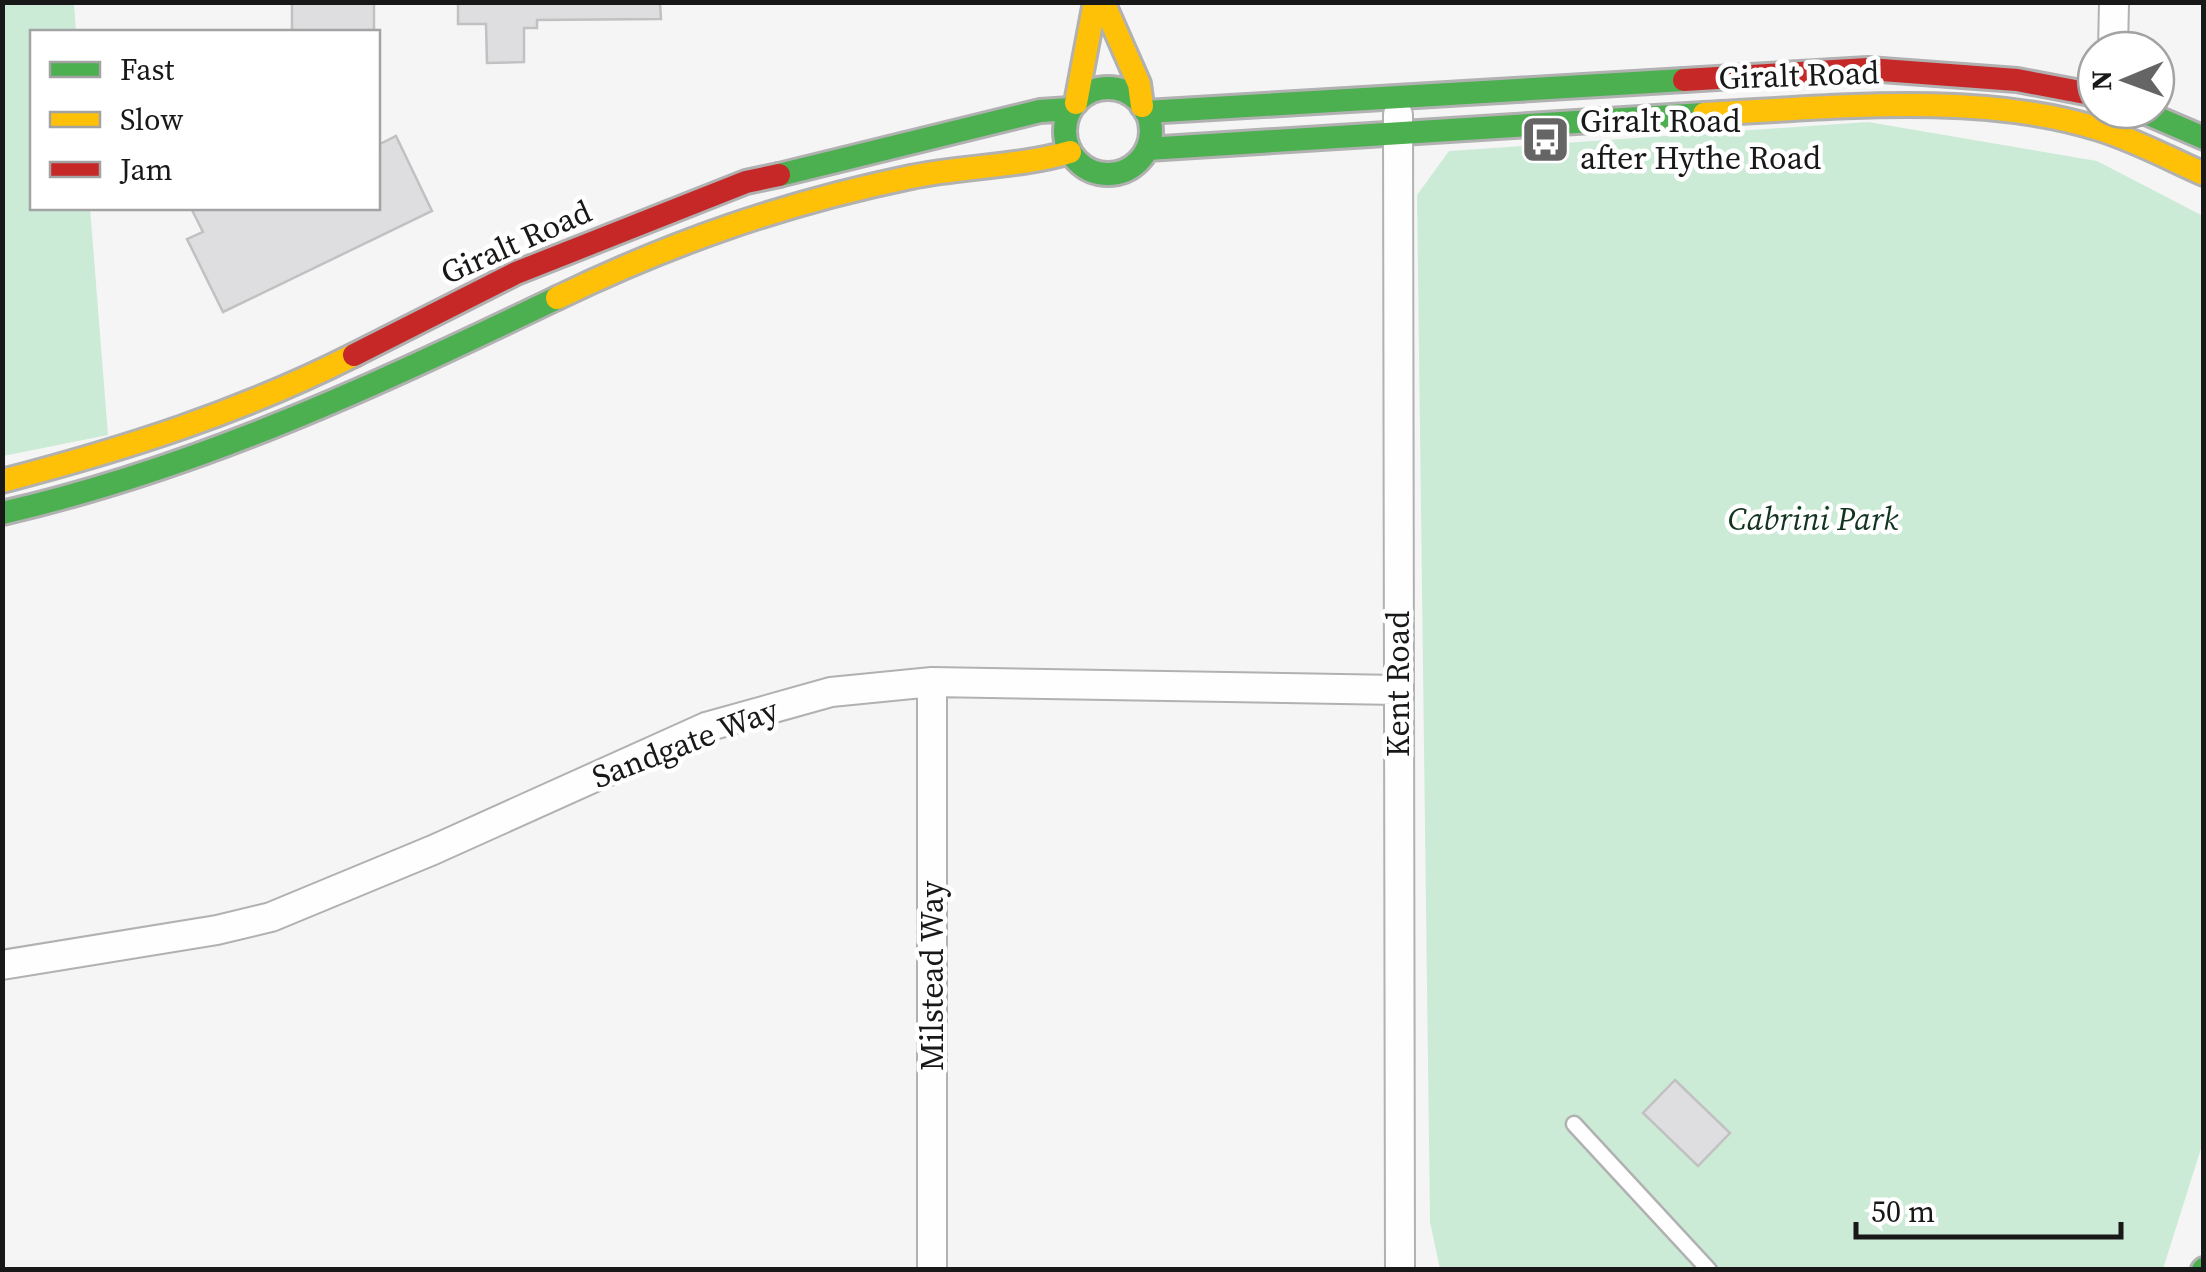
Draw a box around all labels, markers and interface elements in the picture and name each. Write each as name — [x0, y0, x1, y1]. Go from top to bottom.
legend — [30, 30, 380, 210]
north arrow — [2076, 30, 2176, 130]
text: Fast — [120, 49, 174, 90]
street label: Giralt Road — [1718, 50, 1880, 100]
text: N — [2082, 70, 2120, 91]
text: Slow — [120, 99, 183, 140]
place label: Giralt Road after Hythe Road — [1580, 99, 1821, 180]
bus stop icon: Giralt Road after Hythe Road — [1519, 113, 1571, 165]
text: Jam — [119, 149, 173, 190]
street label: Giralt Road — [434, 189, 598, 295]
park label: Cabrini Park — [1728, 497, 1899, 541]
street label: Kent Road — [1376, 611, 1420, 757]
street label: Sandgate Way — [586, 687, 785, 799]
street label: Milstead Way — [910, 880, 954, 1071]
scale bar — [1856, 1177, 2121, 1239]
text: 50 m — [1871, 1191, 1935, 1232]

